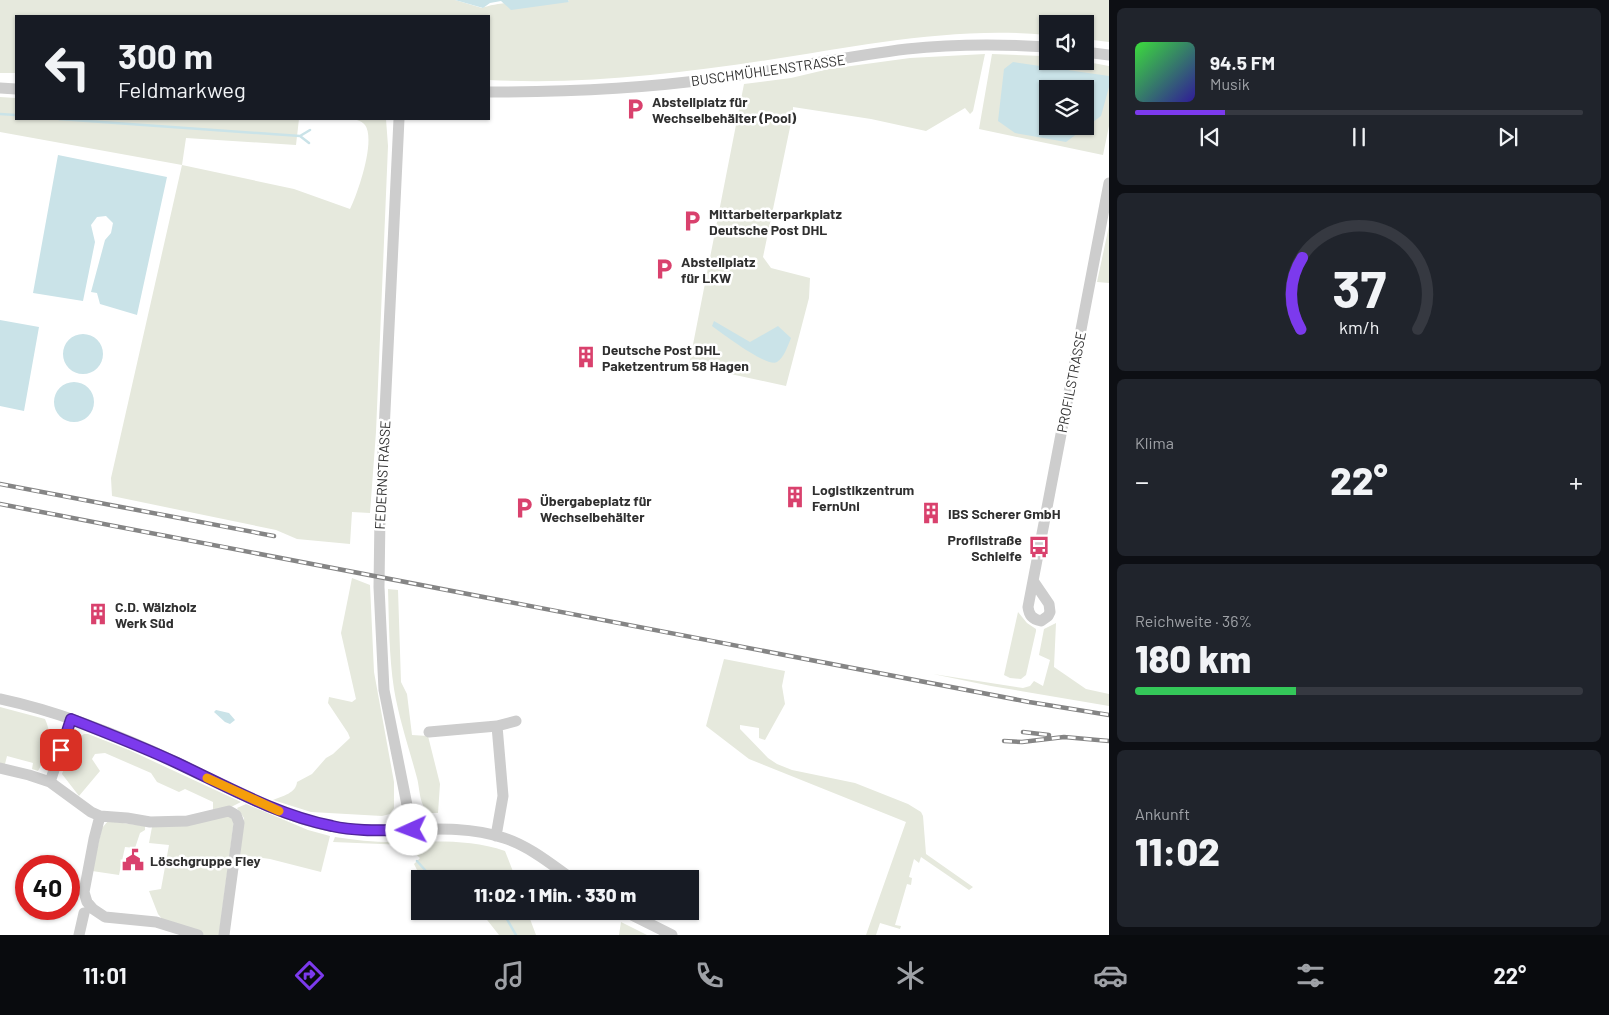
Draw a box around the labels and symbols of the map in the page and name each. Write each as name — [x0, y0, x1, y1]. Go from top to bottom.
street label: BUSCHMÜHLENSTRASSE — [690, 51, 846, 89]
place label: Abstellplatz für Wechselbehälter (Pool) — [652, 93, 796, 126]
parking icon: Abstellplatz für Wechselbehälter (Pool) — [622, 96, 648, 122]
place label: Mittarbeiterparkplatz Deutsche Post DHL — [709, 205, 842, 238]
parking icon: Mittarbeiterparkplatz Deutsche Post DHL — [679, 208, 705, 234]
place label: Abstellplatz für LKW — [681, 253, 756, 286]
parking icon: Abstellplatz für LKW — [651, 256, 677, 282]
street label: PROFILSTRASSE — [1053, 330, 1089, 434]
place label: Deutsche Post DHL Paketzentrum 58 Hagen — [602, 341, 749, 374]
building icon: Deutsche Post DHL Paketzentrum 58 Hagen — [573, 344, 599, 370]
street label: FEDERNSTRASSE — [371, 420, 393, 530]
place label: Logistikzentrum FernUni — [812, 481, 915, 514]
building icon: Logistikzentrum FernUni — [782, 484, 808, 510]
place label: Übergabeplatz für Wechselbehälter — [540, 492, 652, 525]
parking icon: Übergabeplatz für Wechselbehälter — [511, 495, 537, 521]
building icon: IBS Scherer GmbH — [918, 500, 944, 526]
place label: IBS Scherer GmbH — [948, 505, 1061, 522]
place label: Profilstraße Schleife — [948, 531, 1022, 564]
bus stop icon: Profilstraße Schleife — [1026, 534, 1052, 560]
place label: C.D. Wälzholz Werk Süd — [115, 598, 197, 631]
building icon: C.D. Wälzholz Werk Süd — [85, 601, 111, 627]
pin — [40, 729, 82, 771]
position arrow — [385, 803, 437, 855]
public building icon: Löschgruppe Fley — [120, 847, 146, 873]
place label: Löschgruppe Fley — [150, 852, 261, 869]
speed limit sign: 40 — [15, 855, 80, 920]

